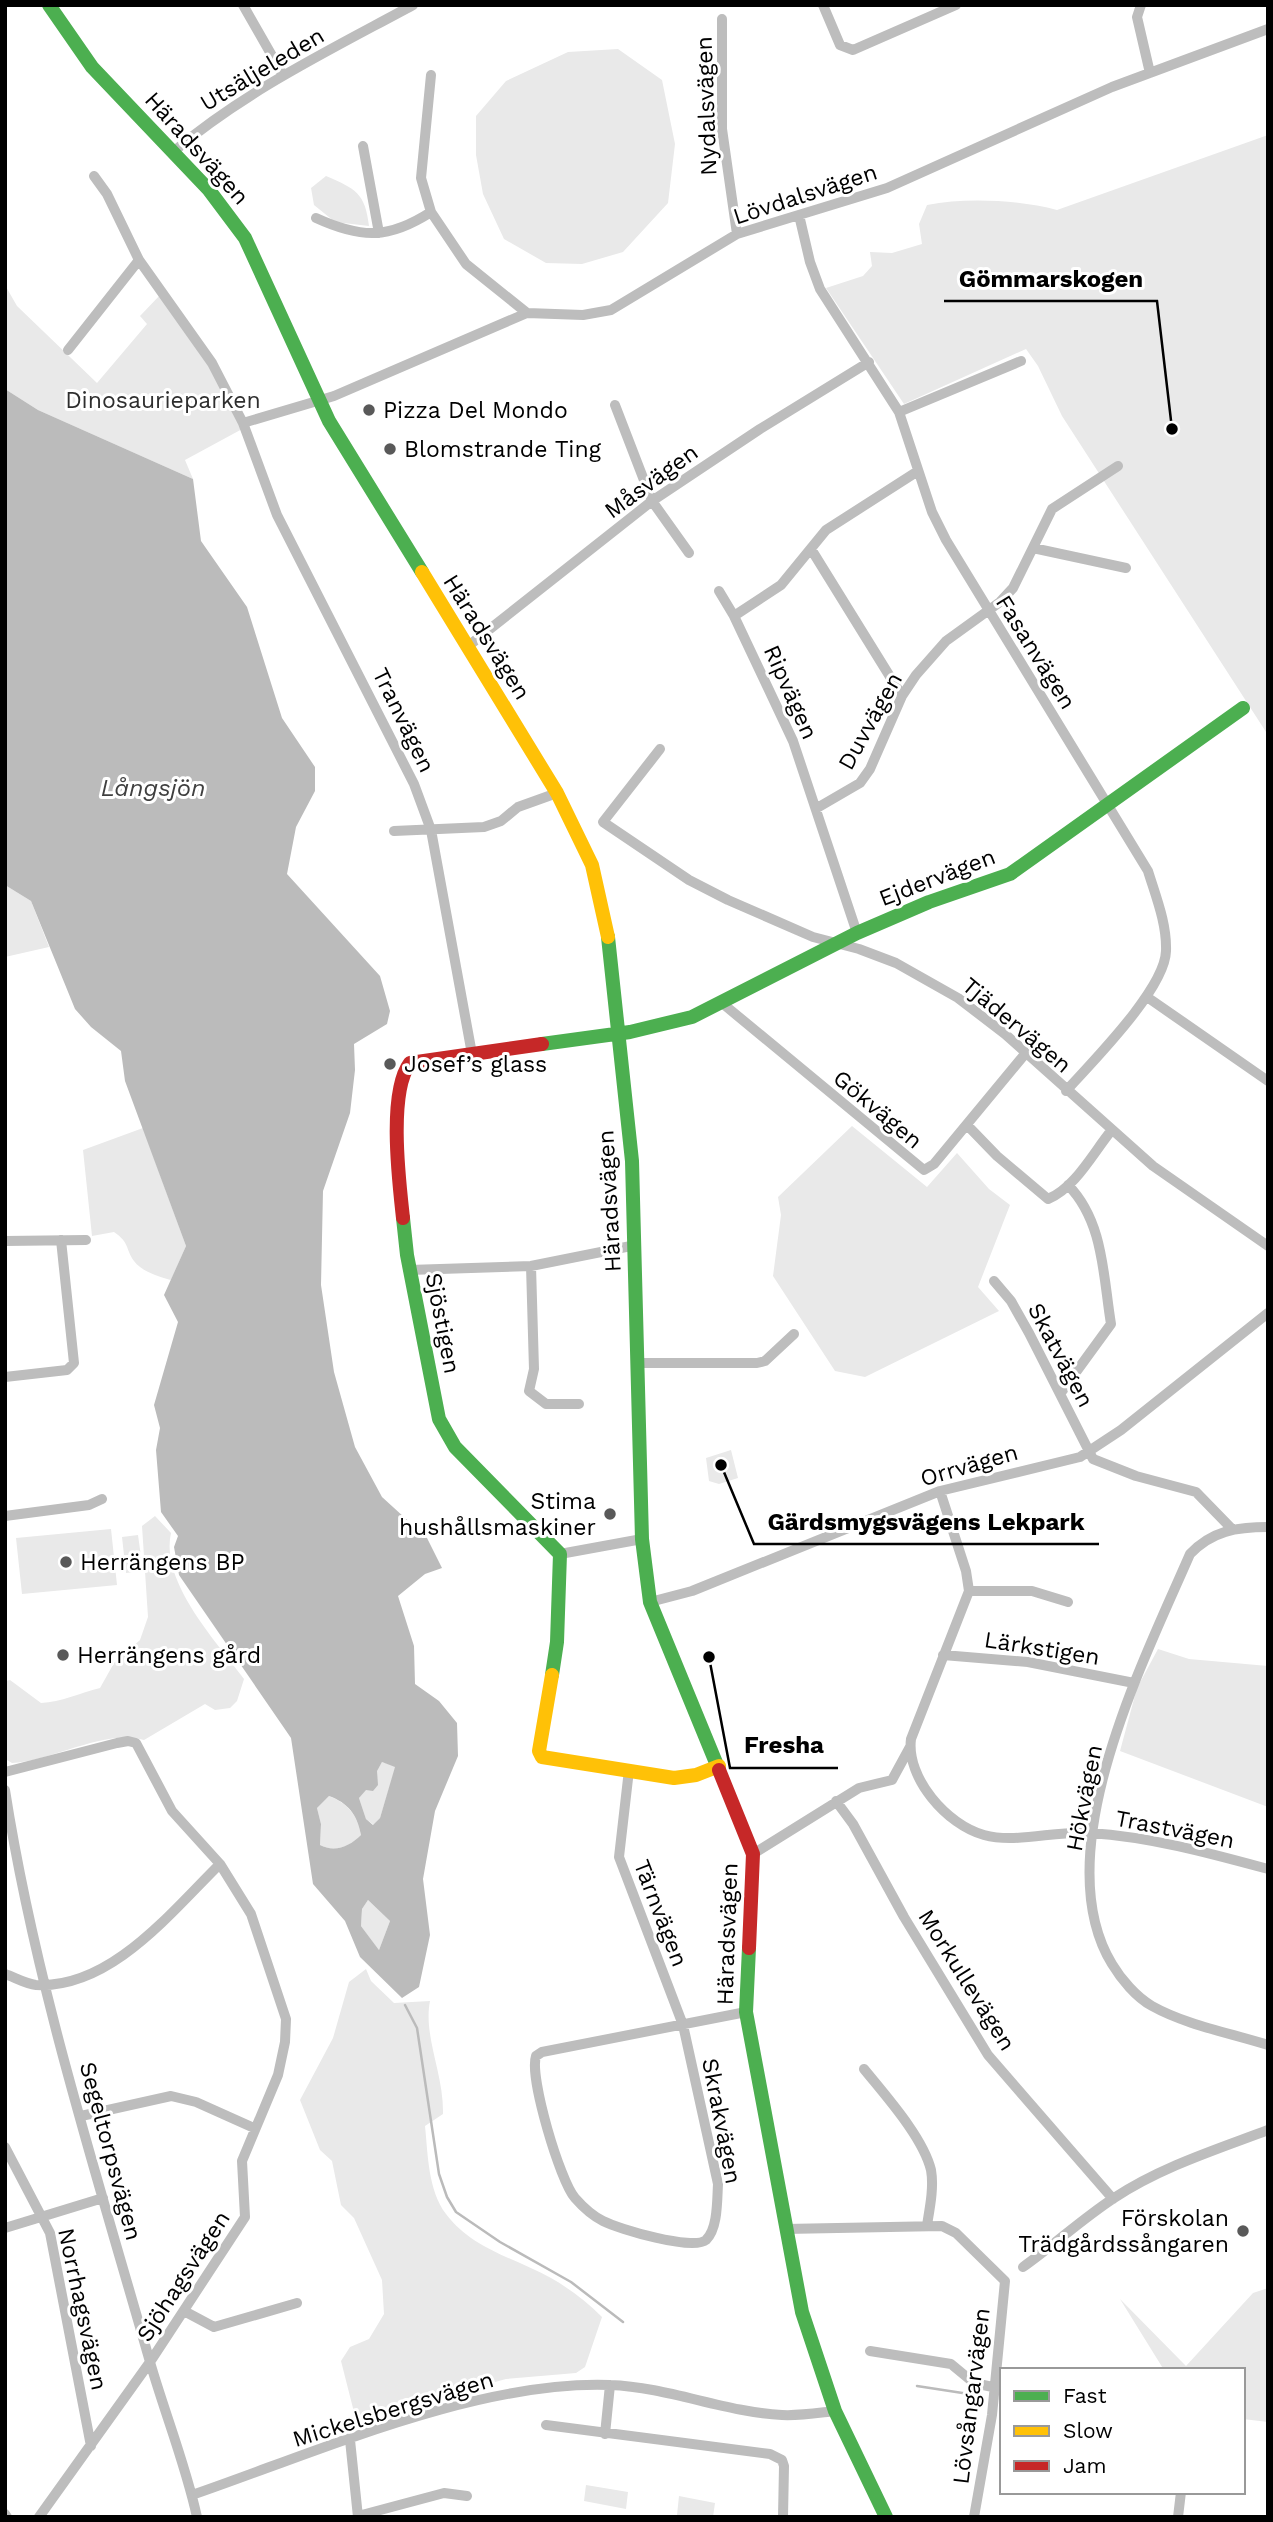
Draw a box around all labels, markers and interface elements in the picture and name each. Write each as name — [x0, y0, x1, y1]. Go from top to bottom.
street label: Utsäljeleden — [195, 22, 329, 117]
street label: Nydalsvägen — [691, 36, 722, 176]
street label: Häradsvägen — [139, 86, 254, 210]
street label: Lövdalsvägen — [730, 158, 881, 230]
callout: Gömmarskogen — [944, 256, 1157, 301]
text: Gömmarskogen — [959, 265, 1143, 293]
park label: Dinosaurieparken — [65, 387, 261, 414]
place label: Pizza Del Mondo — [383, 397, 568, 424]
marker: Pizza Del Mondo — [361, 402, 377, 418]
place label: Blomstrande Ting — [404, 436, 602, 463]
street label: Måsvägen — [599, 439, 703, 524]
marker: Blomstrande Ting — [382, 441, 398, 457]
street label: Häradsvägen — [437, 570, 536, 705]
street label: Fasanvägen — [990, 590, 1081, 714]
street label: Ripvägen — [758, 641, 823, 743]
street label: Tranvägen — [367, 664, 440, 777]
street label: Duvvägen — [833, 668, 908, 775]
water label: Långsjön — [101, 774, 205, 802]
street label: Ejdervägen — [875, 843, 999, 912]
street label: Tjädervägen — [957, 972, 1077, 1079]
place label: Josef’s glass — [404, 1051, 547, 1078]
marker: Josef’s glass — [382, 1056, 398, 1072]
street label: Gökvägen — [828, 1064, 928, 1154]
street label: Häradsvägen — [592, 1129, 627, 1273]
street label: Sjöstigen — [420, 1270, 466, 1376]
street label: Skatvägen — [1022, 1298, 1099, 1412]
street label: Orrvägen — [917, 1439, 1021, 1492]
place label: Stima hushållsmaskiner — [399, 1488, 596, 1541]
callout: Gärdsmygsvägens Lekpark — [754, 1499, 1099, 1544]
marker: Stima hushållsmaskiner — [602, 1506, 618, 1522]
text: Gärdsmygsvägens Lekpark — [767, 1508, 1085, 1536]
place label: Herrängens BP — [80, 1549, 244, 1576]
marker: Herrängens BP — [58, 1554, 74, 1570]
street label: Lärkstigen — [982, 1626, 1102, 1671]
place label: Herrängens gård — [77, 1642, 261, 1669]
marker: Herrängens gård — [55, 1647, 71, 1663]
callout: Fresha — [730, 1723, 838, 1768]
text: Fresha — [744, 1731, 824, 1759]
street label: Hökvägen — [1061, 1743, 1108, 1854]
street label: Trastvägen — [1113, 1805, 1237, 1854]
street label: Tärnvägen — [628, 1856, 693, 1970]
street label: Häradsvägen — [712, 1862, 743, 2006]
street label: Morkullevägen — [912, 1905, 1021, 2056]
street label: Skrakvägen — [696, 2056, 747, 2186]
street label: Segeltorpsvägen — [74, 2059, 147, 2243]
place label: Förskolan Trädgårdssångaren — [1018, 2205, 1229, 2258]
street label: Sjöhagsvägen — [131, 2206, 236, 2347]
marker: Förskolan Trädgårdssångaren — [1235, 2223, 1251, 2239]
street label: Norrhagsvägen — [52, 2226, 113, 2393]
street label: Lövsångarvägen — [947, 2306, 996, 2486]
street label: Mickelsbergsvägen — [289, 2366, 497, 2453]
legend — [1000, 2368, 1245, 2494]
text: Fast — [1063, 2383, 1107, 2408]
text: Slow — [1063, 2418, 1113, 2443]
text: Jam — [1063, 2453, 1106, 2478]

